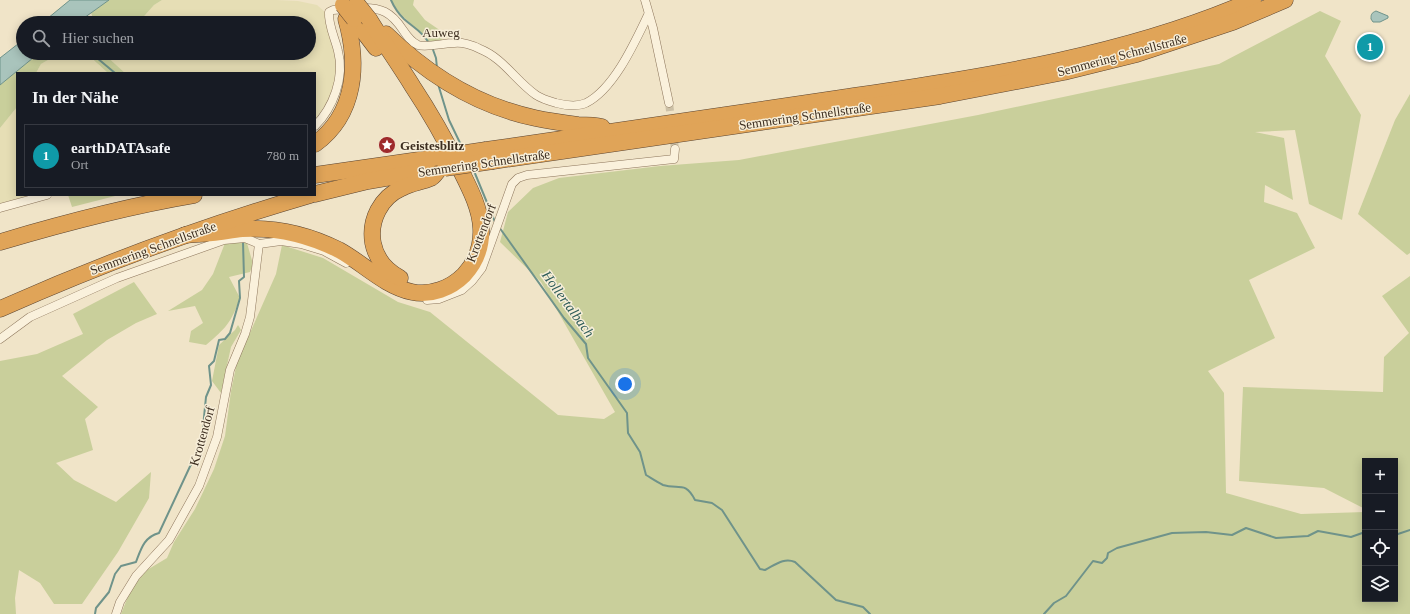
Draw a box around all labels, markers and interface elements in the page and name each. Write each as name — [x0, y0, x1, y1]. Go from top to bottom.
search box — [16, 16, 316, 60]
street label: Auweg — [422, 25, 460, 40]
icon: search — [30, 27, 52, 49]
text: Hier suchen — [62, 30, 134, 46]
street label: Semmering Schnellstraße — [1056, 30, 1189, 79]
pin: 1 — [1357, 32, 1383, 62]
text: In der Nähe — [32, 88, 119, 107]
street label: Semmering Schnellstraße — [738, 99, 872, 133]
place icon: Geistesblitz — [377, 135, 397, 155]
place label: Geistesblitz — [400, 138, 464, 153]
text: earthDATAsafe — [71, 140, 170, 156]
street label: Semmering Schnellstraße — [417, 146, 551, 180]
text: 1 — [43, 148, 49, 163]
text: 780 m — [266, 148, 299, 163]
text: Ort — [71, 157, 88, 172]
street label: Krottendorf — [463, 201, 499, 264]
street label: Semmering Schnellstraße — [88, 218, 218, 278]
water label: Hollertalbach — [538, 267, 597, 340]
your location — [615, 374, 635, 394]
street label: Krottendorf — [186, 404, 218, 468]
map controls — [1362, 458, 1398, 602]
button: + — [1362, 458, 1398, 494]
button: − — [1362, 494, 1398, 530]
button: locate — [1362, 530, 1398, 566]
button: layers — [1362, 566, 1398, 602]

